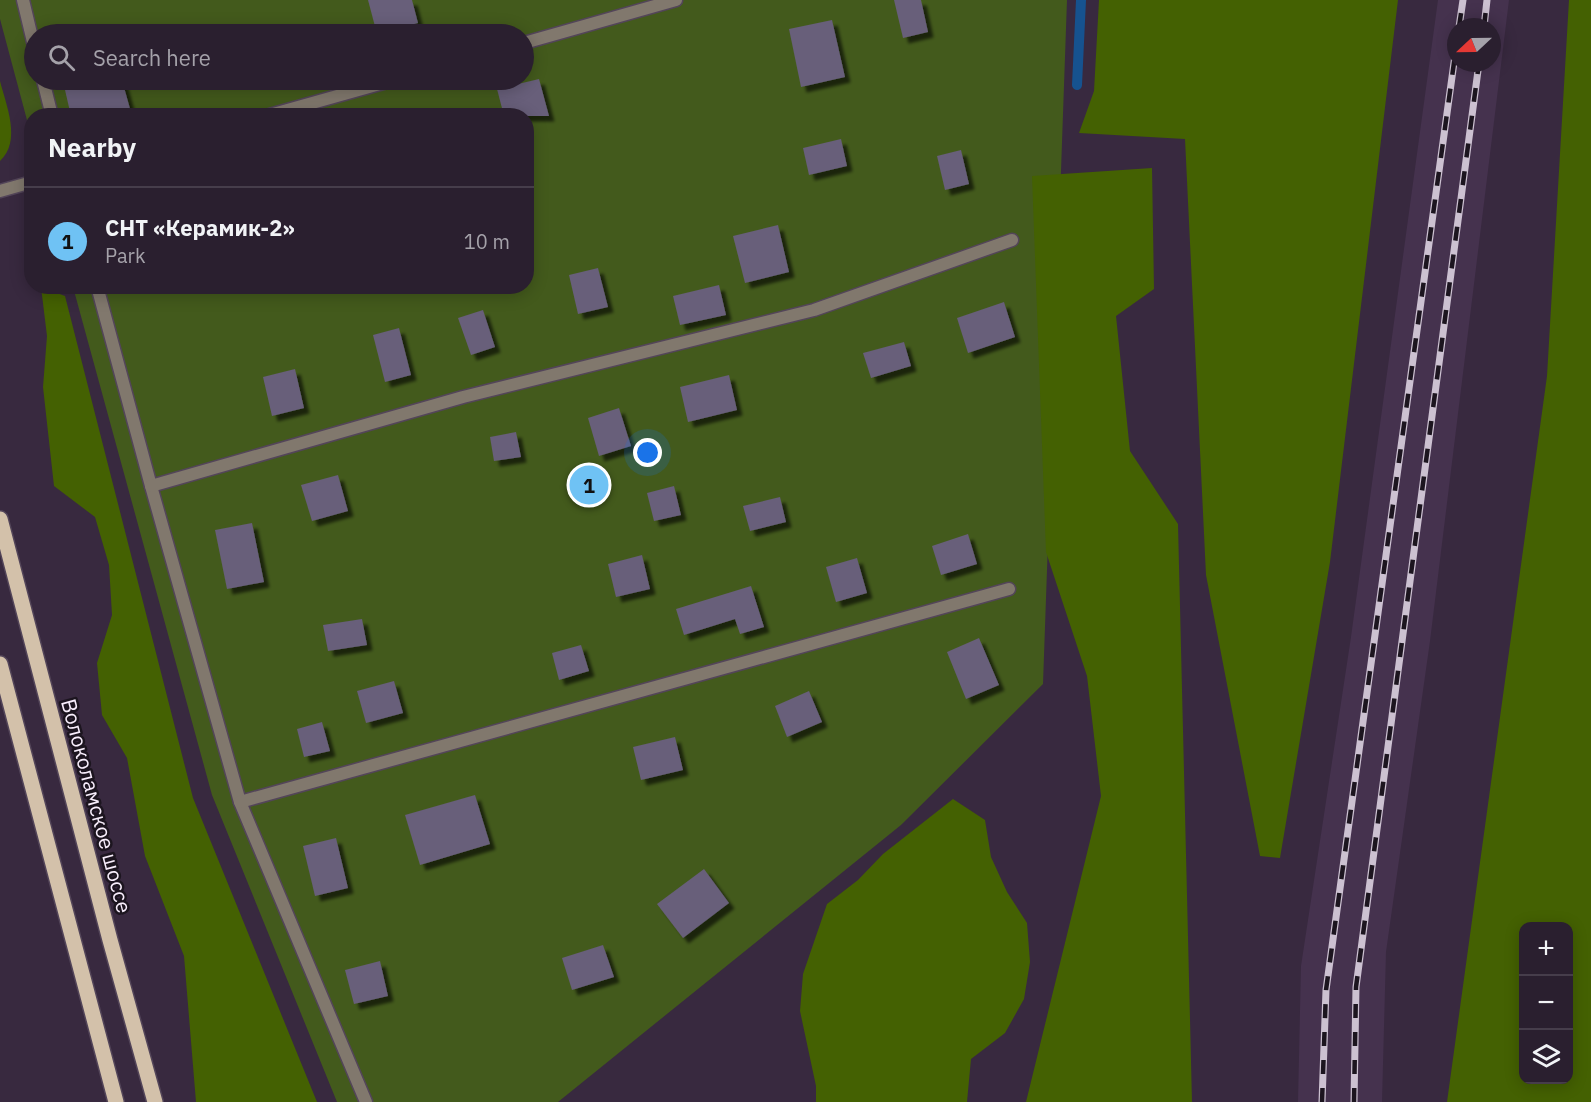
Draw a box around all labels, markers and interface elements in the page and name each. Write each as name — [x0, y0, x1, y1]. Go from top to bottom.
north arrow — [1447, 18, 1501, 72]
search box — [24, 24, 534, 90]
icon: search — [45, 41, 78, 74]
text: Search here — [93, 43, 211, 72]
text: Nearby — [48, 130, 136, 164]
text: СНТ «Керамик-2» — [105, 213, 295, 242]
text: 1 — [62, 228, 74, 255]
text: 10 m — [464, 228, 510, 255]
text: Park — [105, 242, 145, 269]
your location — [633, 438, 662, 467]
pin: 1 — [570, 462, 608, 508]
street label: Волоколамское шоссе — [55, 696, 139, 916]
map controls — [1519, 922, 1573, 1084]
button: + — [1519, 922, 1573, 976]
button: − — [1519, 976, 1573, 1030]
button: layers — [1519, 1030, 1573, 1084]

